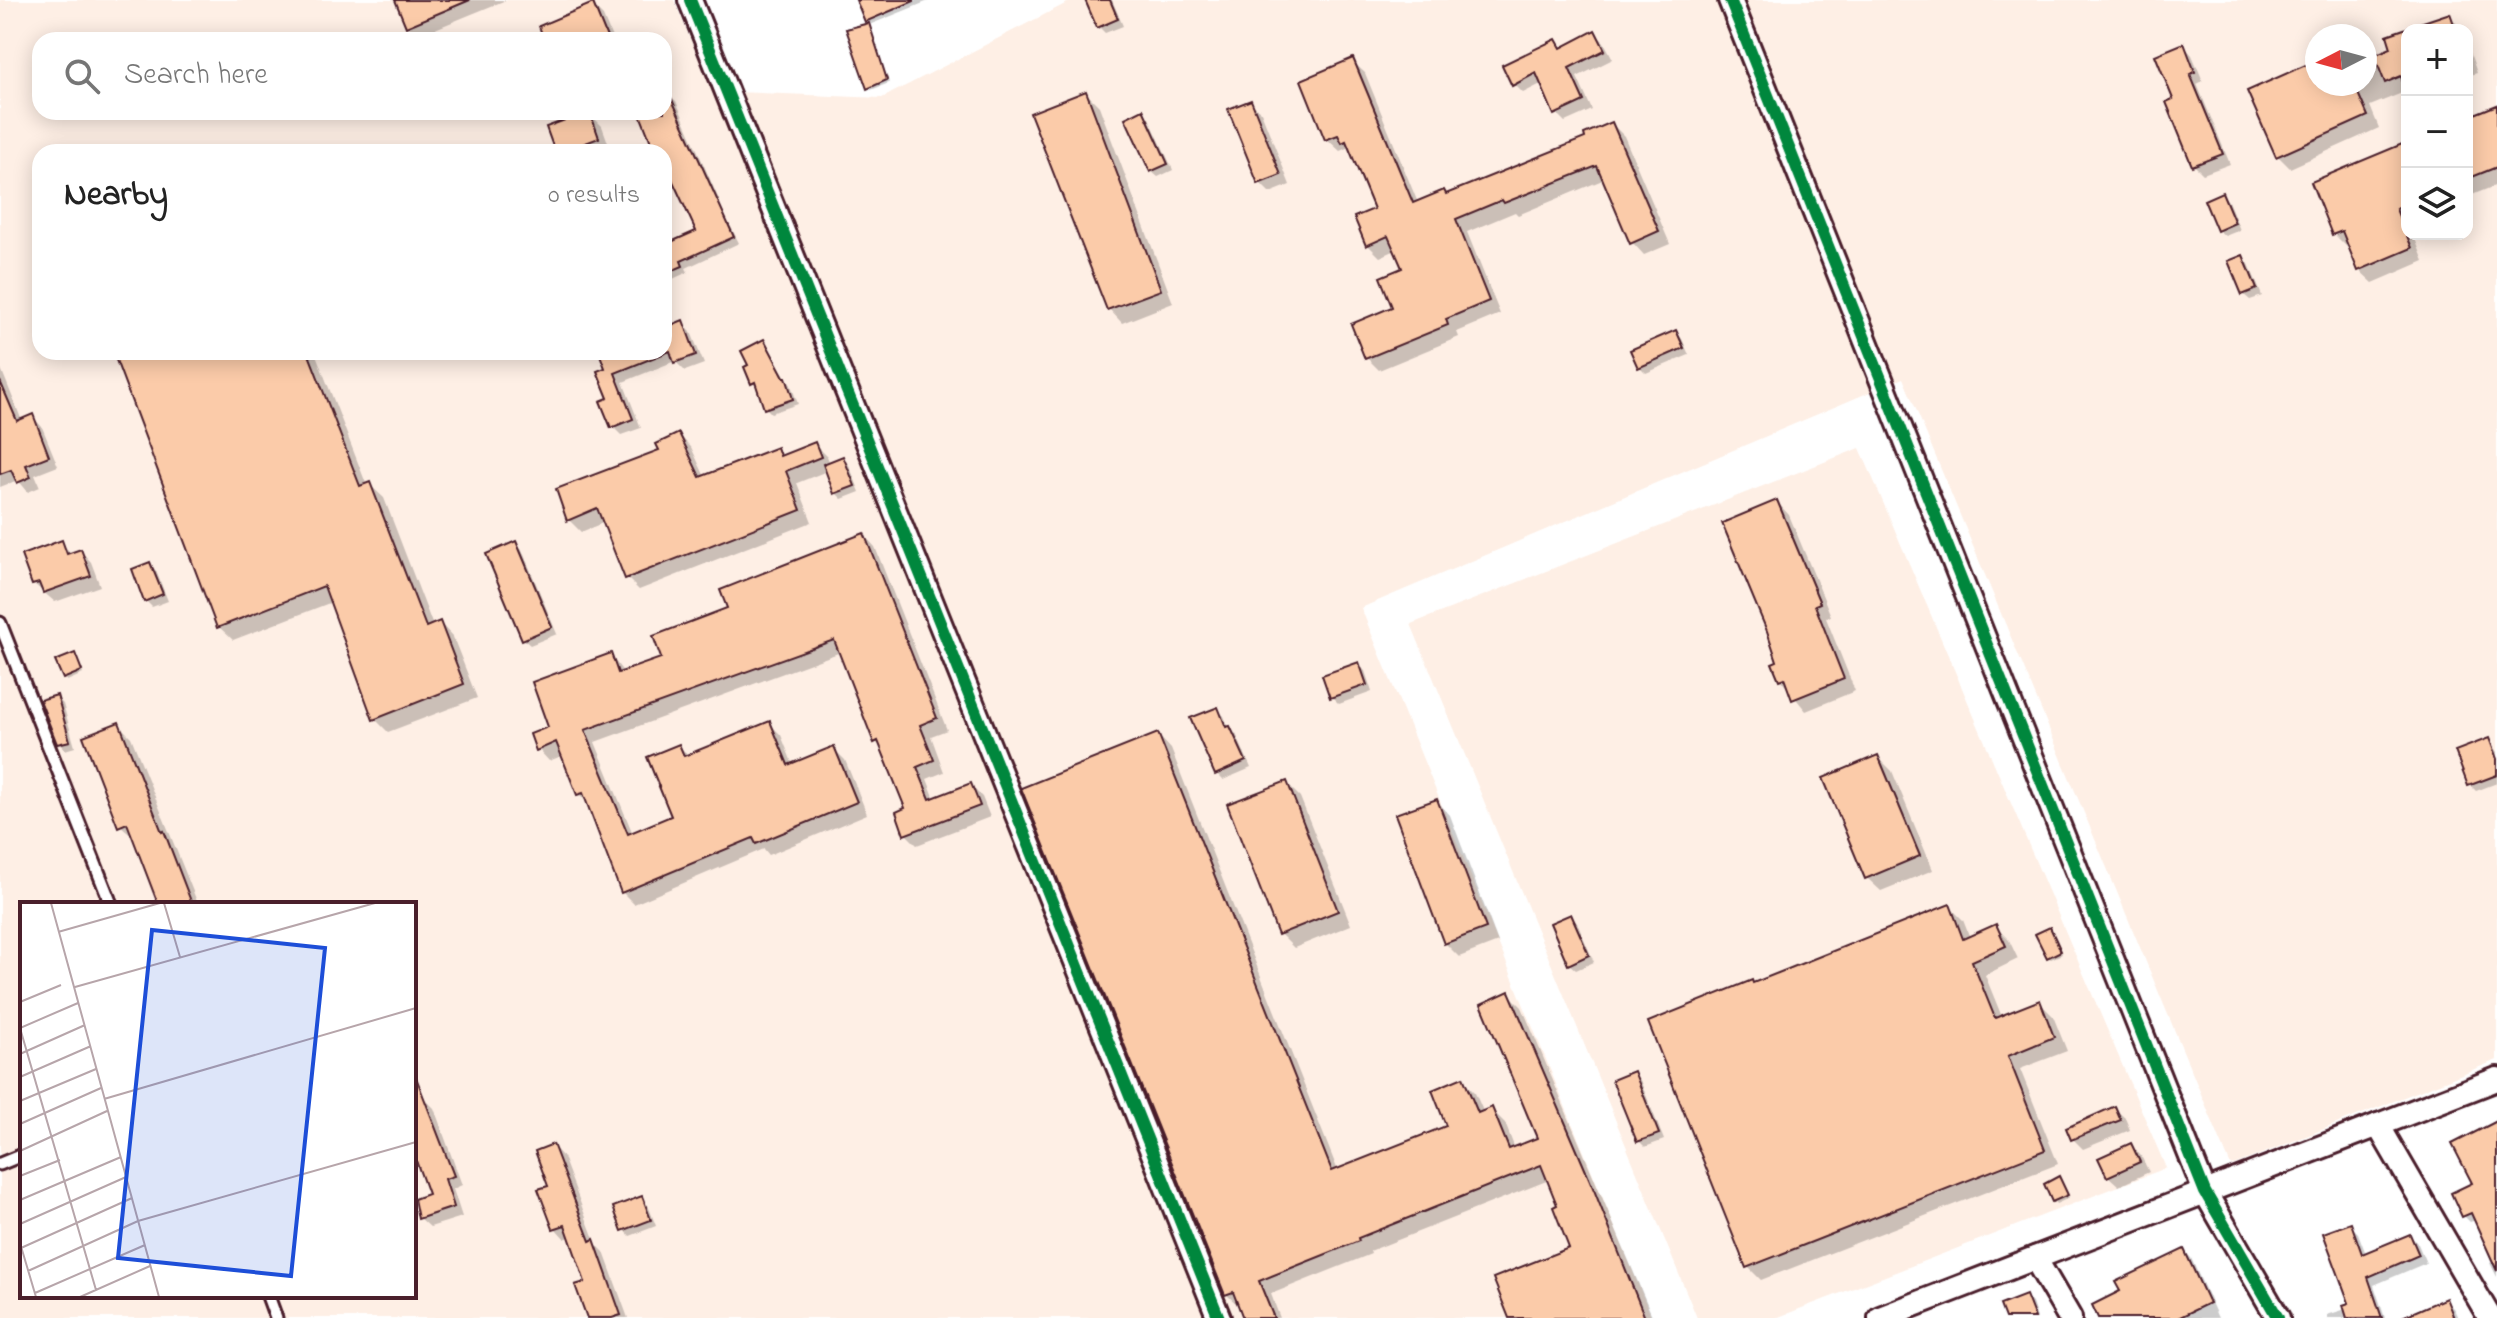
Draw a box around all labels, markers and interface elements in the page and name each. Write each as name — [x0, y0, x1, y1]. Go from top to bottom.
north arrow — [2305, 24, 2377, 96]
map controls — [2401, 24, 2473, 240]
button: + — [2401, 24, 2473, 96]
search box — [32, 32, 672, 120]
icon: search — [60, 54, 104, 98]
text: Search here — [124, 54, 268, 98]
button: − — [2401, 96, 2473, 168]
button: layers — [2401, 168, 2473, 240]
text: Nearby — [64, 171, 168, 221]
text: 0 results — [548, 177, 640, 215]
inset map — [20, 902, 416, 1298]

